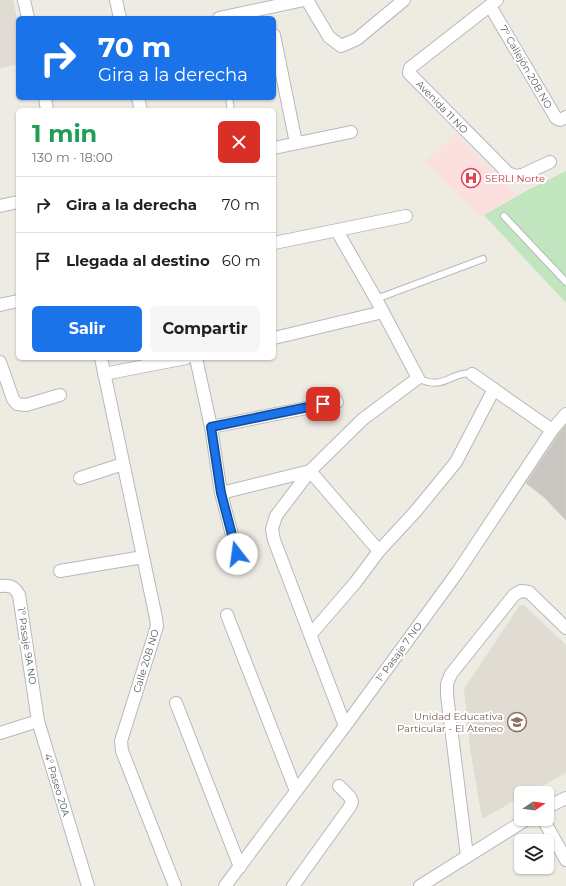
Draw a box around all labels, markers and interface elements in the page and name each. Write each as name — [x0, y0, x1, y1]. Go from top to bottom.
street label: 7° Callejón 20B NO — [497, 23, 555, 111]
text: 70 m — [98, 30, 171, 64]
icon: right — [32, 32, 84, 84]
text: Gira a la derecha — [98, 64, 248, 86]
street label: Avenida 11 NO — [413, 78, 471, 136]
text: 1 min — [32, 119, 97, 148]
button: close — [218, 121, 260, 163]
text: 130 m · 18:00 — [32, 149, 113, 165]
hospital icon: SERLI Norte — [460, 167, 482, 189]
place label: SERLI Norte — [485, 172, 545, 185]
icon: right — [32, 194, 54, 216]
text: Gira a la derecha — [66, 195, 197, 214]
text: 70 m — [222, 195, 260, 214]
icon: arrive — [32, 250, 54, 272]
text: Llegada al destino — [66, 251, 210, 270]
text: 60 m — [222, 251, 261, 270]
button: Salir — [32, 306, 142, 352]
button: Compartir — [150, 306, 260, 352]
pin — [306, 387, 340, 421]
icon: arrive — [312, 393, 334, 415]
position arrow — [216, 533, 258, 575]
street label: 1º Pasaje 9A NO — [14, 607, 40, 685]
street label: 1° Pasaje 7 NO — [373, 620, 425, 684]
street label: Calle 20B NO — [130, 628, 162, 694]
place label: Unidad Educativa Particular - El Ateneo — [397, 710, 503, 735]
school or university icon: Unidad Educativa Particular - El Ateneo — [506, 711, 528, 733]
street label: 4° Paseo 20A — [41, 752, 73, 819]
north arrow — [514, 786, 554, 826]
map controls — [514, 786, 554, 874]
button: layers — [514, 834, 554, 874]

